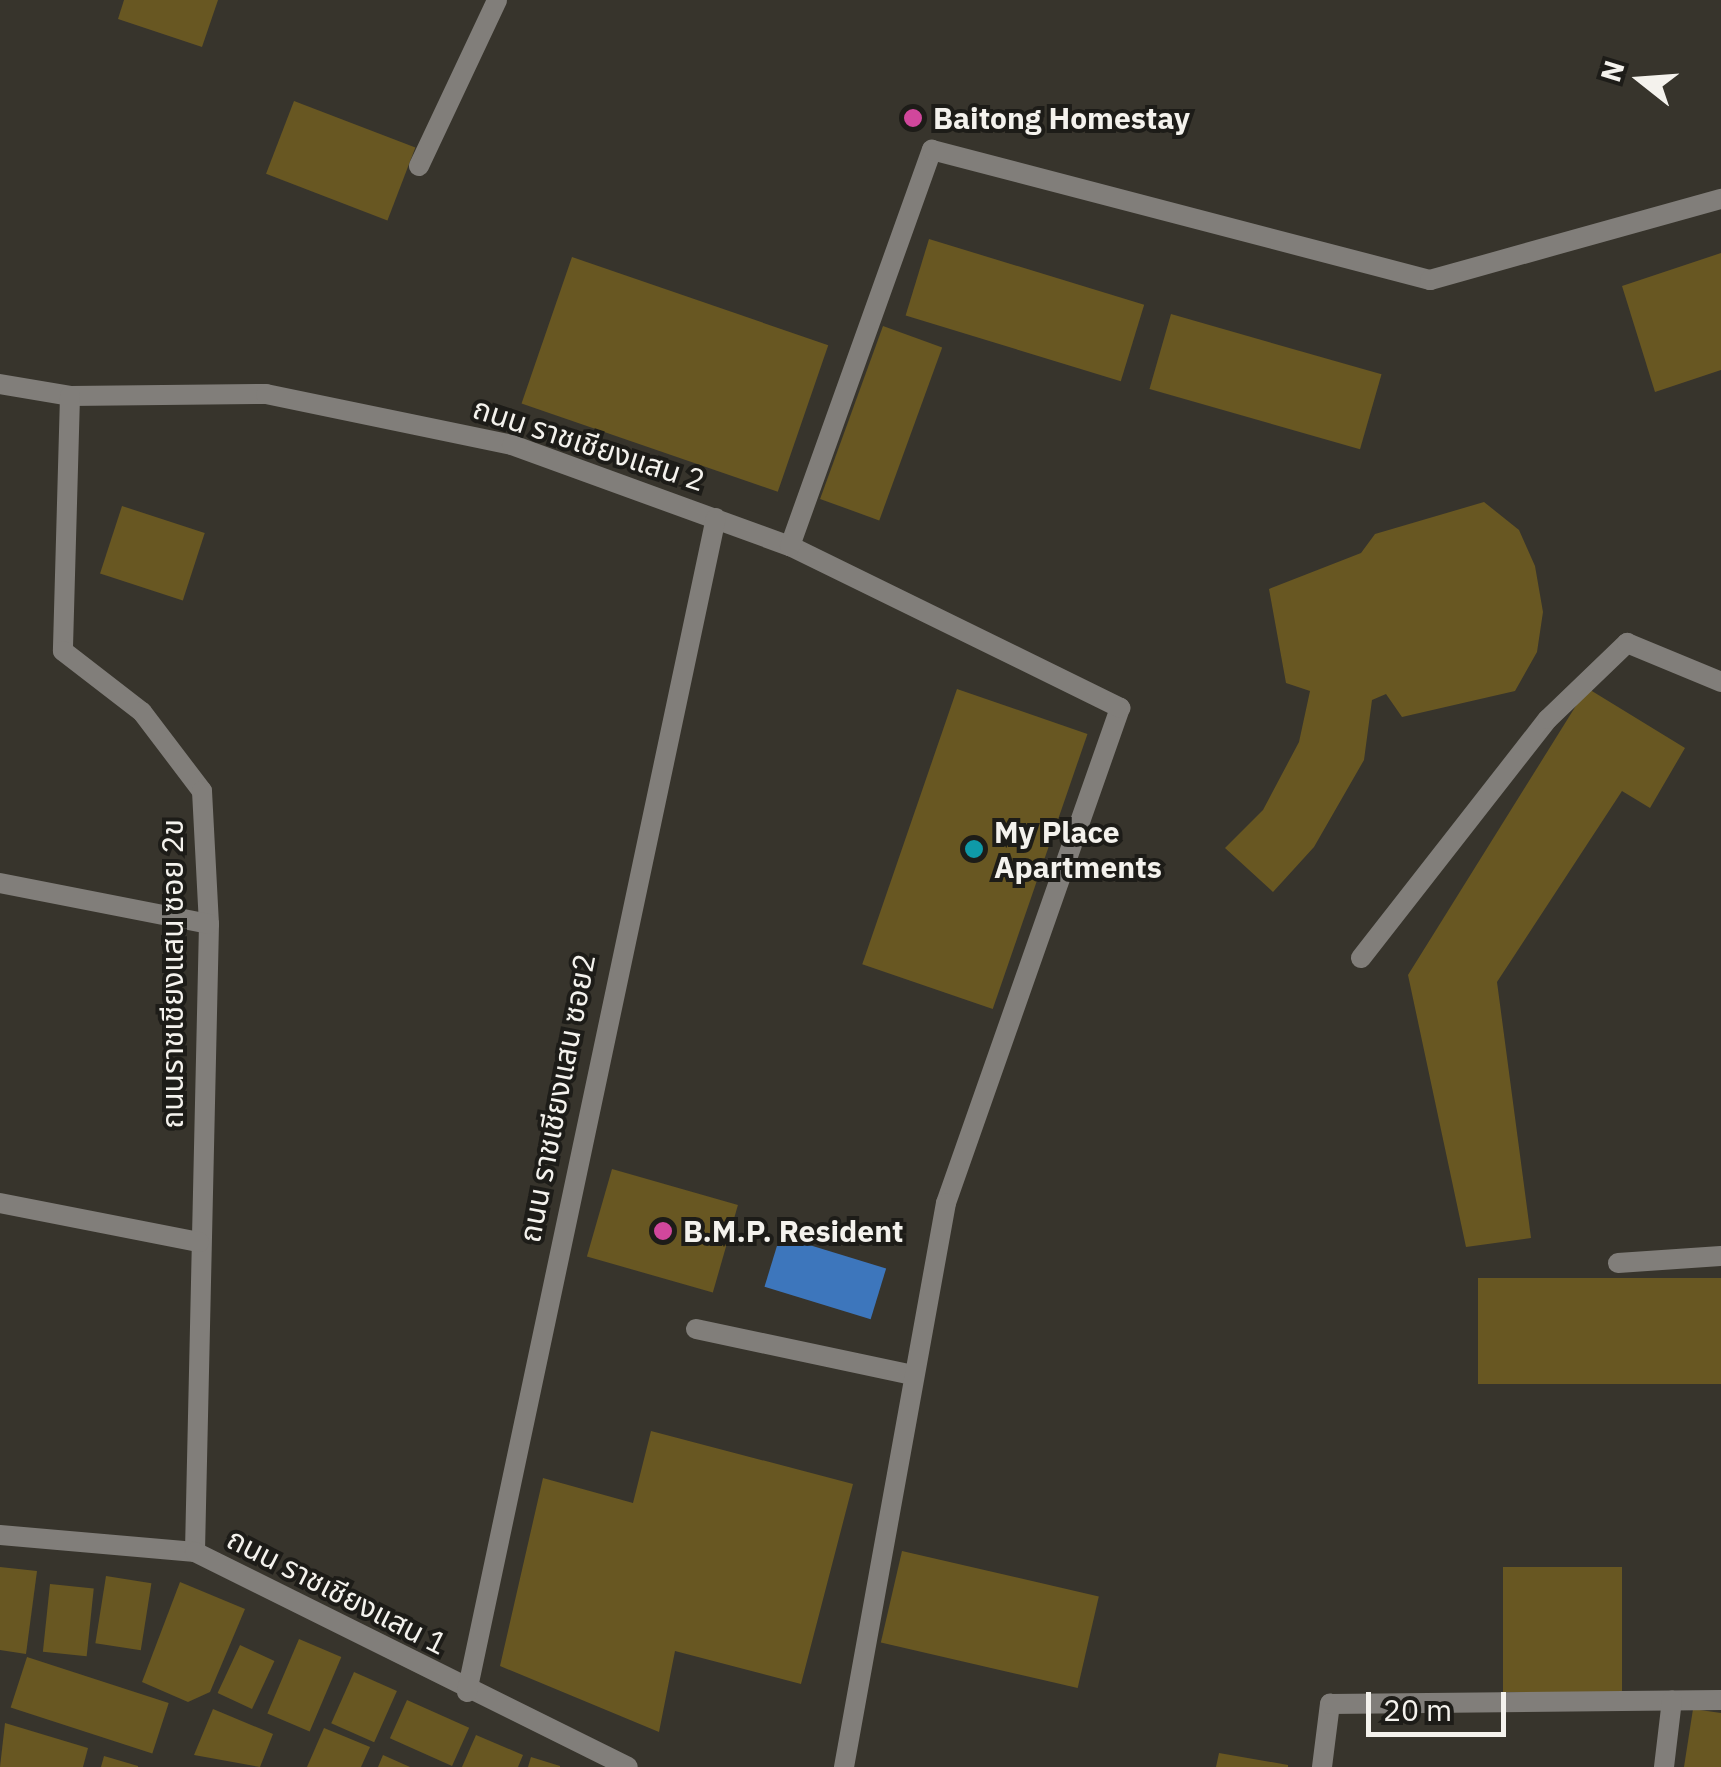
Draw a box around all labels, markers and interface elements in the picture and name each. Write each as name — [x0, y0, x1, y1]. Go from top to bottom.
north arrow — [1591, 30, 1691, 130]
text: N — [1591, 56, 1632, 86]
place label: Baitong Homestay — [933, 100, 1190, 136]
marker: Baitong Homestay — [902, 107, 924, 129]
street label: ถนน ราชเชียงแสน 2 — [469, 390, 709, 498]
place label: My Place Apartments — [994, 814, 1162, 884]
street label: ถนนราชเชียงแสน ซอย 2ข — [154, 819, 190, 1129]
marker: My Place Apartments — [963, 838, 985, 860]
street label: ถนน ราชเชียงแสน ซอย2 — [511, 951, 603, 1245]
place label: B.M.P. Resident — [683, 1213, 904, 1249]
marker: B.M.P. Resident — [652, 1220, 674, 1242]
street label: ถนน ราชเชียงแสน 1 — [221, 1520, 453, 1662]
scale bar — [1371, 1672, 1511, 1734]
text: 20 m — [1383, 1690, 1452, 1729]

